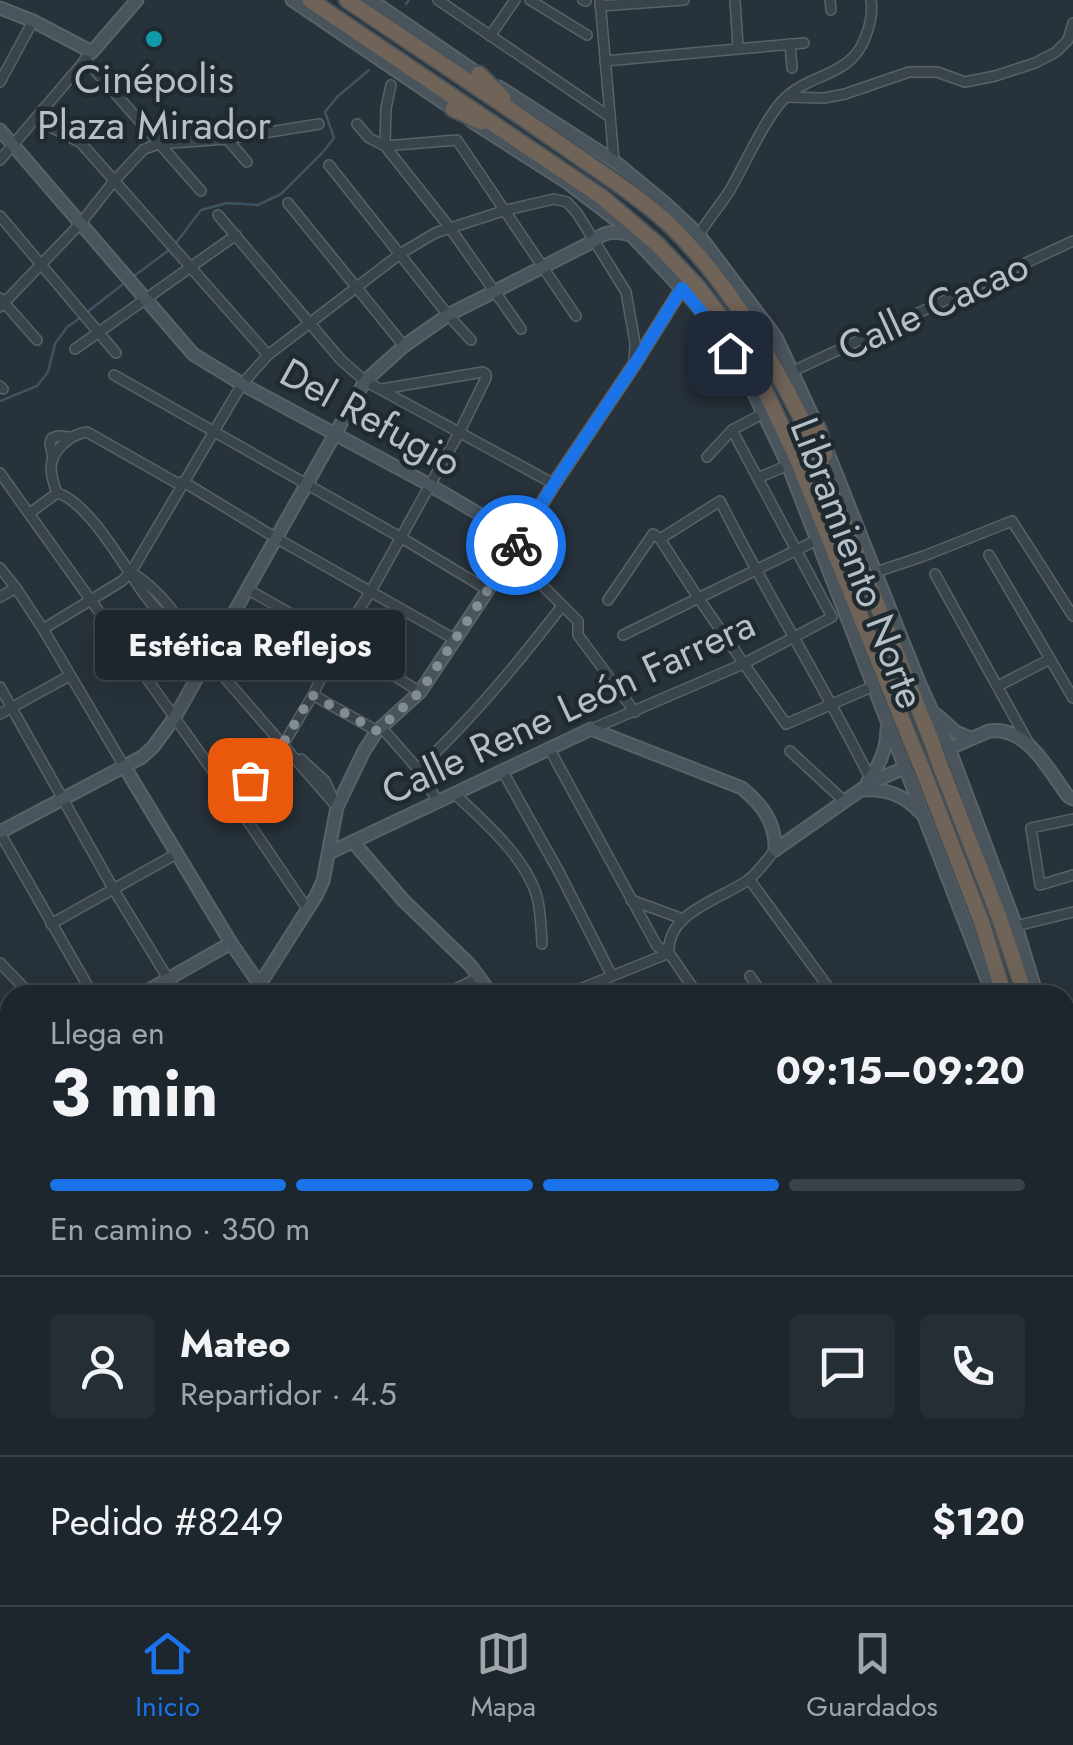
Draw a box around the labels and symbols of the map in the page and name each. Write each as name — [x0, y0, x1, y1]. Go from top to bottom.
marker: Cinépolis Plaza Mirador — [143, 28, 165, 50]
place label: Cinépolis Plaza Mirador — [37, 50, 271, 154]
street label: Calle Cacao — [828, 237, 1038, 375]
pin — [688, 311, 773, 396]
street label: Del Refugio — [270, 343, 472, 491]
street label: Libramiento Norte — [776, 409, 940, 717]
courier — [466, 495, 566, 595]
street label: Calle Rene León Farrera — [372, 595, 764, 819]
callout: Estética Reflejos — [95, 610, 405, 680]
pin — [208, 738, 293, 823]

